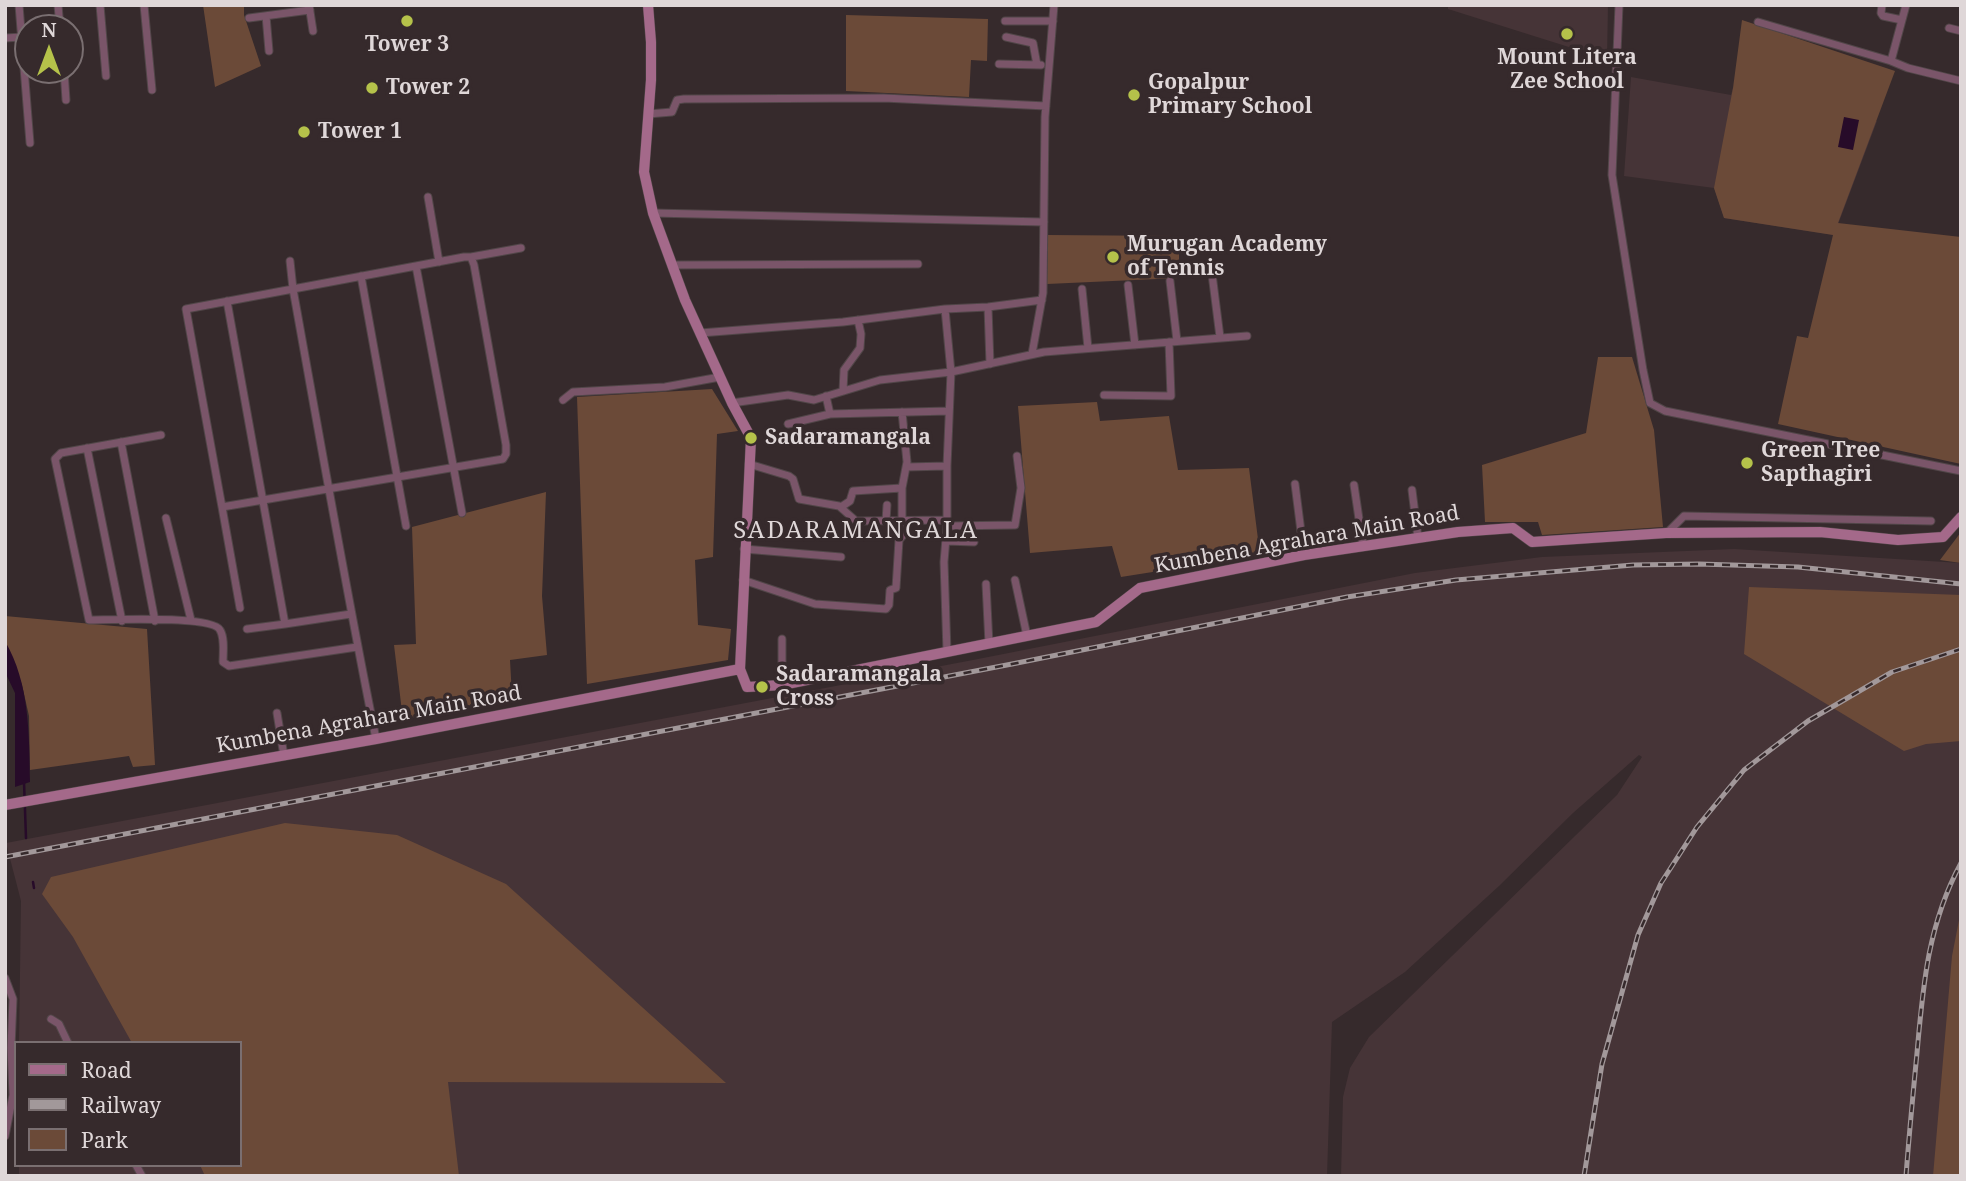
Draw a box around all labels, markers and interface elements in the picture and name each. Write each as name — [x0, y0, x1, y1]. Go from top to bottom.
marker: Tower 3 — [399, 13, 415, 29]
north arrow — [14, 14, 84, 84]
text: N — [42, 17, 56, 43]
marker: Mount Litera Zee School — [1559, 26, 1575, 42]
place label: Tower 3 — [365, 32, 449, 58]
place label: Mount Litera Zee School — [1497, 45, 1637, 95]
place label: Gopalpur Primary School — [1148, 70, 1312, 120]
place label: Tower 2 — [386, 75, 470, 101]
marker: Tower 2 — [364, 80, 380, 96]
marker: Gopalpur Primary School — [1126, 87, 1142, 103]
place label: Tower 1 — [318, 119, 402, 145]
marker: Tower 1 — [296, 124, 312, 140]
place label: Murugan Academy of Tennis — [1127, 232, 1327, 282]
marker: Murugan Academy of Tennis — [1105, 249, 1121, 265]
place label: Sadaramangala — [765, 425, 931, 451]
marker: Sadaramangala — [743, 430, 759, 446]
place label: Green Tree Sapthagiri — [1761, 438, 1880, 488]
marker: Green Tree Sapthagiri — [1739, 455, 1755, 471]
street label: Kumbena Agrahara Main Road — [1153, 501, 1461, 579]
district label: SADARAMANGALA — [735, 517, 977, 545]
place label: Sadaramangala Cross — [776, 662, 942, 712]
marker: Sadaramangala Cross — [754, 679, 770, 695]
street label: Kumbena Agrahara Main Road — [215, 681, 523, 759]
legend — [14, 1041, 242, 1167]
text: Road — [81, 1056, 132, 1084]
text: Railway — [81, 1091, 161, 1119]
text: Park — [81, 1126, 128, 1154]

